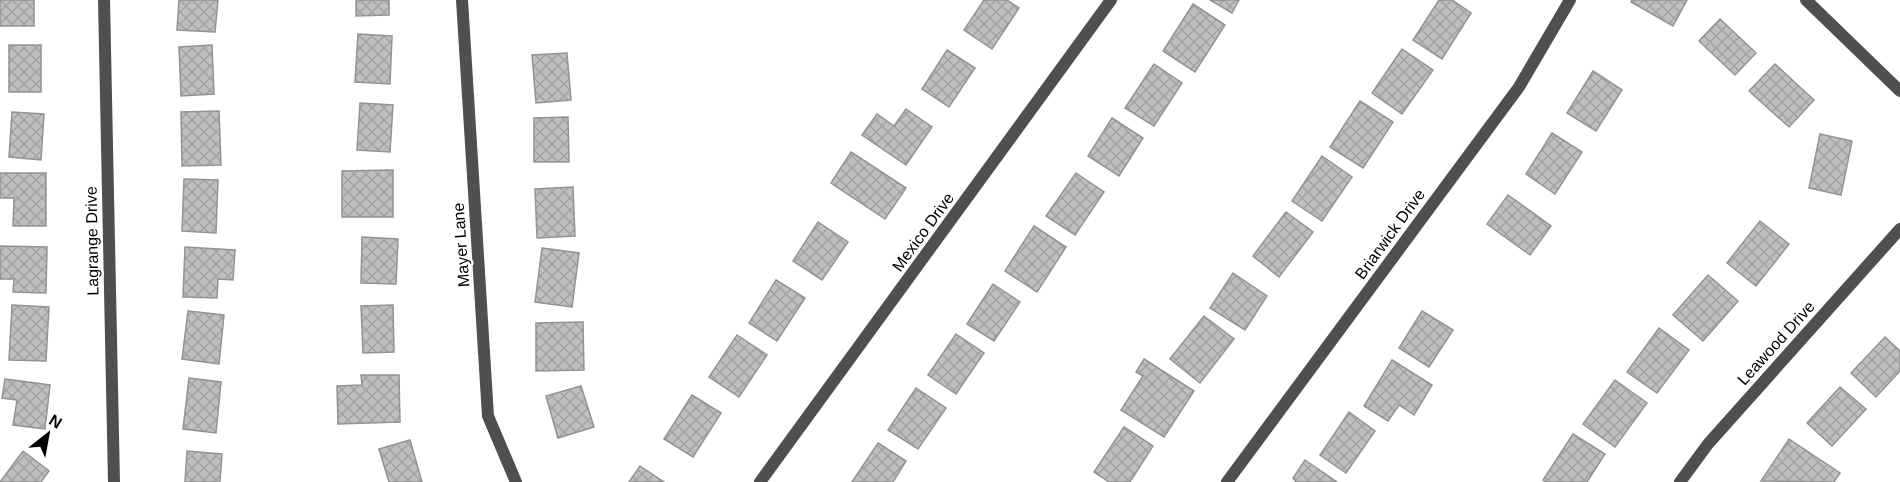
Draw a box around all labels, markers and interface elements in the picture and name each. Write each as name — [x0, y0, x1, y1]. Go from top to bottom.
street label: Lagrange Drive — [83, 186, 101, 296]
street label: Briarwick Drive — [1352, 186, 1428, 282]
street label: Mexico Drive — [889, 190, 957, 274]
street label: Mayer Lane — [450, 202, 472, 288]
street label: Leawood Drive — [1734, 298, 1818, 388]
north arrow — [18, 404, 78, 464]
text: N — [46, 411, 65, 432]

